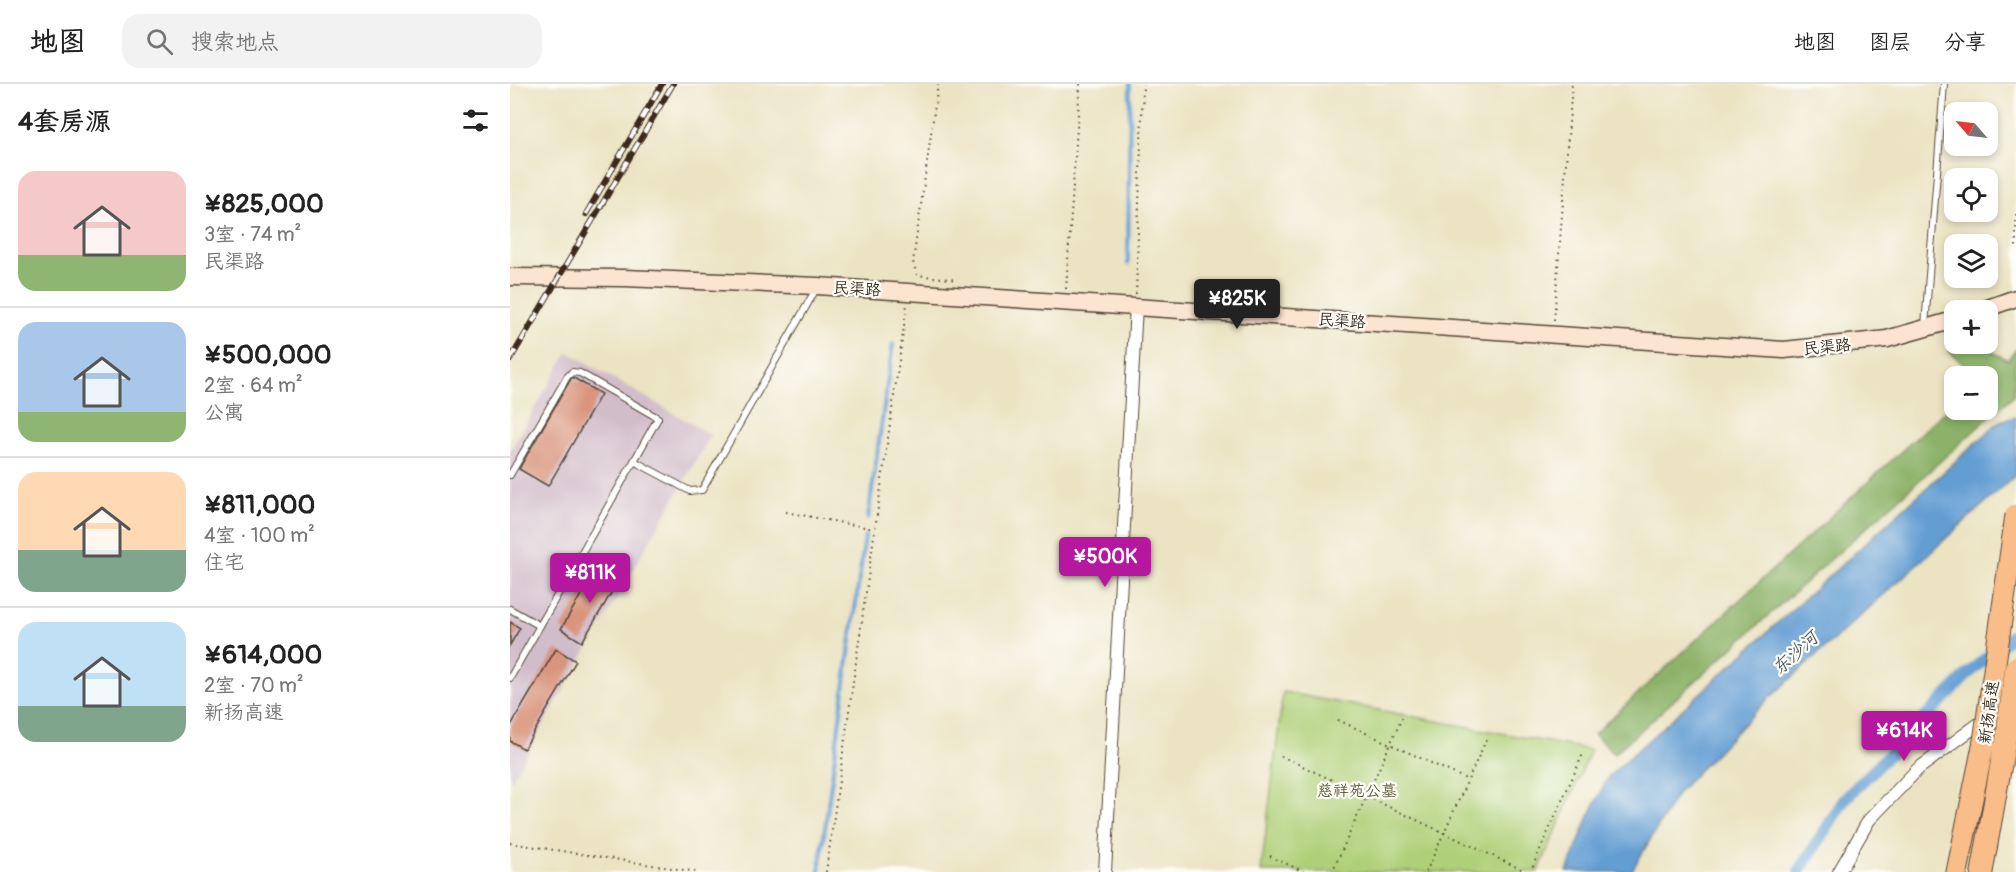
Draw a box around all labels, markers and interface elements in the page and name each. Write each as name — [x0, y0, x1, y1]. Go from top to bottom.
search box — [122, 14, 542, 68]
text: 地图 — [30, 25, 86, 60]
icon: search — [143, 25, 176, 58]
text: 搜索地点 — [191, 28, 279, 56]
text: 地图 — [1794, 29, 1836, 56]
text: 图层 — [1869, 29, 1911, 56]
text: 分享 — [1944, 29, 1986, 56]
north arrow — [1944, 102, 1998, 156]
map controls — [1944, 102, 1998, 420]
icon: filters — [459, 104, 492, 137]
text: 4套房源 — [18, 106, 111, 138]
button: locate — [1944, 168, 1998, 222]
text: ¥825,000 — [204, 188, 324, 220]
icon: home — [66, 195, 138, 267]
text: 3室 · 74 m² — [204, 222, 301, 247]
button: layers — [1944, 234, 1998, 288]
text: 民渠路 — [204, 249, 264, 274]
street label: 民渠路 — [832, 278, 881, 300]
pin: ¥825K — [1195, 279, 1279, 330]
text: ¥825K — [1208, 286, 1266, 311]
button: + — [1944, 300, 1998, 354]
street label: 民渠路 — [1317, 309, 1367, 333]
street label: 民渠路 — [1802, 335, 1852, 359]
text: ¥500,000 — [204, 339, 332, 371]
icon: home — [66, 346, 138, 418]
button: − — [1944, 366, 1998, 420]
text: 2室 · 64 m² — [204, 373, 303, 398]
text: 公寓 — [204, 400, 244, 425]
text: ¥811,000 — [204, 489, 315, 521]
icon: home — [66, 496, 138, 568]
text: 4室 · 100 m² — [204, 523, 315, 548]
pin: ¥500K — [1063, 537, 1147, 588]
text: ¥500K — [1073, 544, 1137, 569]
text: 住宅 — [204, 550, 244, 575]
pin: ¥811K — [548, 553, 632, 604]
text: ¥811K — [564, 560, 616, 585]
water label: 东沙河 — [1768, 625, 1825, 680]
text: ¥614,000 — [204, 639, 322, 671]
icon: home — [66, 646, 138, 718]
text: 2室 · 70 m² — [204, 673, 304, 698]
street label: 新扬高速 — [1975, 679, 2003, 745]
text: 新扬高速 — [204, 700, 284, 725]
pin: ¥614K — [1862, 711, 1946, 762]
text: ¥614K — [1876, 718, 1933, 743]
park label: 慈祥苑公墓 — [1317, 781, 1397, 801]

